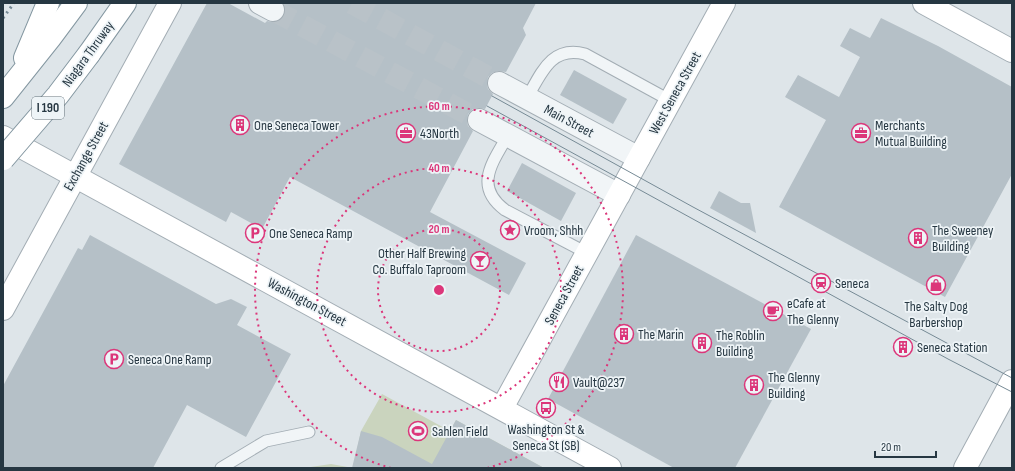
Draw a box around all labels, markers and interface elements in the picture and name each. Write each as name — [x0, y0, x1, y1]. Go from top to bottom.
street label: Niagara Thruway — [58, 17, 118, 90]
street label: West Seneca Street — [645, 49, 705, 137]
road number: I 190 — [32, 97, 64, 119]
text: 60 m — [428, 99, 450, 114]
street label: Main Street — [541, 101, 597, 141]
building icon: One Seneca Tower — [229, 114, 251, 136]
place label: One Seneca Tower — [254, 117, 339, 134]
place label: Merchants Mutual Building — [875, 117, 947, 150]
street label: Exchange Street — [60, 118, 112, 194]
office icon: 43North — [395, 122, 417, 144]
office icon: Merchants Mutual Building — [850, 122, 872, 144]
place label: 43North — [420, 125, 459, 142]
text: 40 m — [428, 161, 450, 176]
place icon: Vroom, Shhh — [499, 219, 521, 241]
parking icon: One Seneca Ramp — [244, 222, 266, 244]
text: 20 m — [429, 222, 449, 237]
place label: Vroom, Shhh — [524, 222, 583, 239]
place label: The Sweeney Building — [932, 222, 994, 255]
place label: One Seneca Ramp — [269, 225, 353, 242]
building icon: The Sweeney Building — [907, 227, 929, 249]
place label: Other Half Brewing Co. Buffalo Taproom — [372, 245, 466, 278]
bar icon: Other Half Brewing Co. Buffalo Taproom — [469, 250, 491, 272]
street label: Seneca Street — [541, 262, 587, 328]
station icon: Seneca — [810, 272, 832, 294]
street label: Washington Street — [265, 274, 349, 330]
shop icon: The Salty Dog Barbershop — [925, 274, 947, 296]
place label: Seneca — [835, 275, 869, 292]
centre of rings — [432, 283, 446, 297]
place label: eCafe at The Glenny — [787, 295, 840, 328]
place label: The Salty Dog Barbershop — [904, 298, 968, 331]
cafe icon: eCafe at The Glenny — [762, 300, 784, 322]
building icon: The Marin — [613, 323, 635, 345]
place label: The Marin — [638, 326, 684, 343]
place label: The Roblin Building — [716, 327, 765, 360]
building icon: The Roblin Building — [691, 332, 713, 354]
building icon: Seneca Station — [892, 336, 914, 358]
place label: Seneca Station — [917, 339, 988, 356]
parking icon: Seneca One Ramp — [103, 348, 125, 370]
place label: Seneca One Ramp — [128, 351, 212, 368]
place label: The Glenny Building — [768, 369, 821, 402]
restaurant icon: Vault@237 — [548, 371, 570, 393]
place label: Vault@237 — [573, 374, 625, 391]
building icon: The Glenny Building — [743, 374, 765, 396]
bus stop icon: Washington St & Seneca St (SB) — [535, 397, 557, 419]
sports icon: Sahlen Field — [407, 420, 429, 442]
place label: Washington St & Seneca St (SB) — [507, 421, 585, 454]
place label: Sahlen Field — [432, 423, 488, 440]
scale bar — [875, 433, 936, 459]
text: 20 m — [881, 440, 901, 455]

